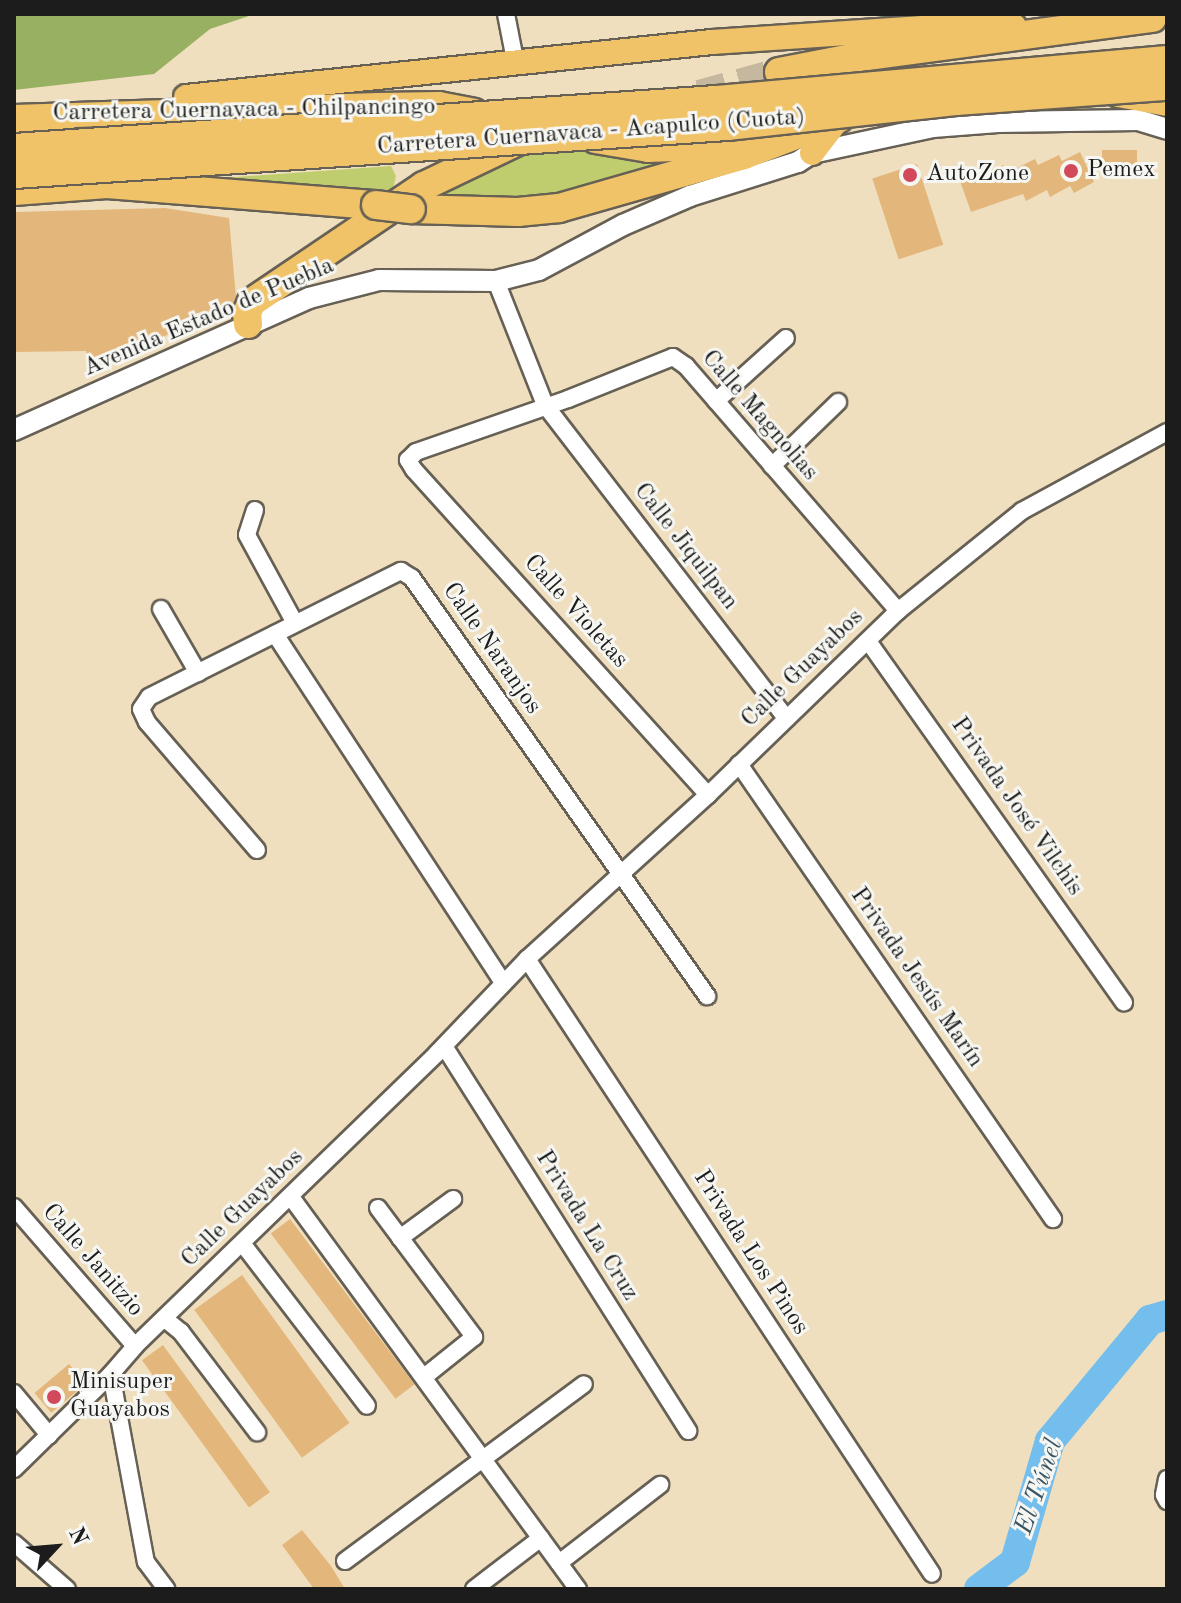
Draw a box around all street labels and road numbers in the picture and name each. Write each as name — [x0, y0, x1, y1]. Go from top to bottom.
street label: Carretera Cuernavaca - Chilpancingo — [52, 93, 436, 129]
street label: Carretera Cuernavaca - Acapulco (Cuota) — [376, 104, 806, 162]
street label: Avenida Estado de Puebla — [79, 252, 339, 384]
street label: Calle Magnolias — [694, 345, 824, 487]
street label: Calle Jiquilpan — [627, 478, 743, 616]
street label: Calle Violetas — [517, 549, 633, 675]
street label: Calle Naranjos — [435, 578, 547, 720]
street label: Calle Guayabos — [736, 604, 870, 734]
street label: Privada José Vilchis — [944, 712, 1088, 902]
street label: Privada Jesús Marín — [843, 882, 989, 1074]
street label: Calle Guayabos — [176, 1144, 310, 1274]
street label: Privada La Cruz — [528, 1146, 644, 1306]
street label: Privada Los Pinos — [686, 1165, 814, 1341]
street label: Calle Janitzio — [35, 1199, 149, 1323]

